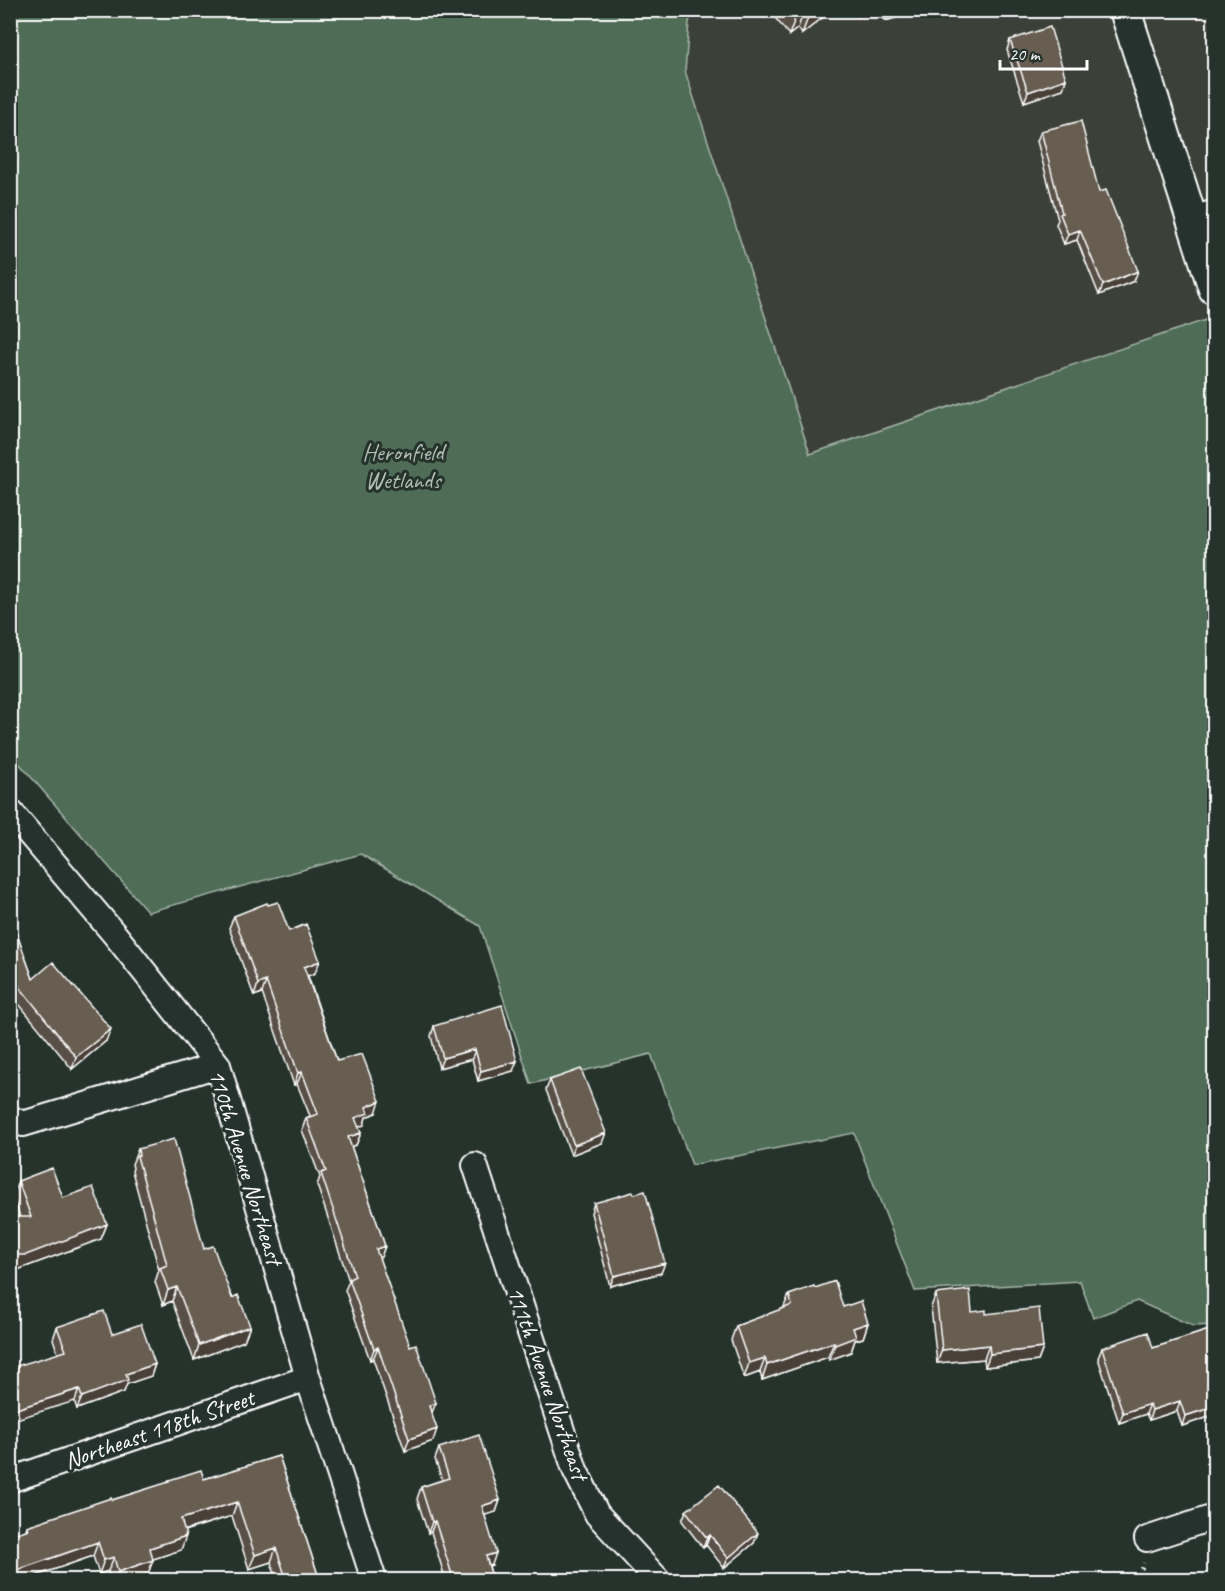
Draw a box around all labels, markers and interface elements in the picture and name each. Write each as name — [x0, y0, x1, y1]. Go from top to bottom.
scale bar — [1000, 33, 1087, 71]
text: 20 m — [1009, 43, 1042, 65]
park label: Heronfield Wetlands — [362, 437, 447, 495]
street label: 110th Avenue Northeast — [202, 1066, 291, 1271]
street label: 111th Avenue Northeast — [501, 1282, 596, 1486]
street label: Northeast 118th Street — [60, 1382, 260, 1476]

